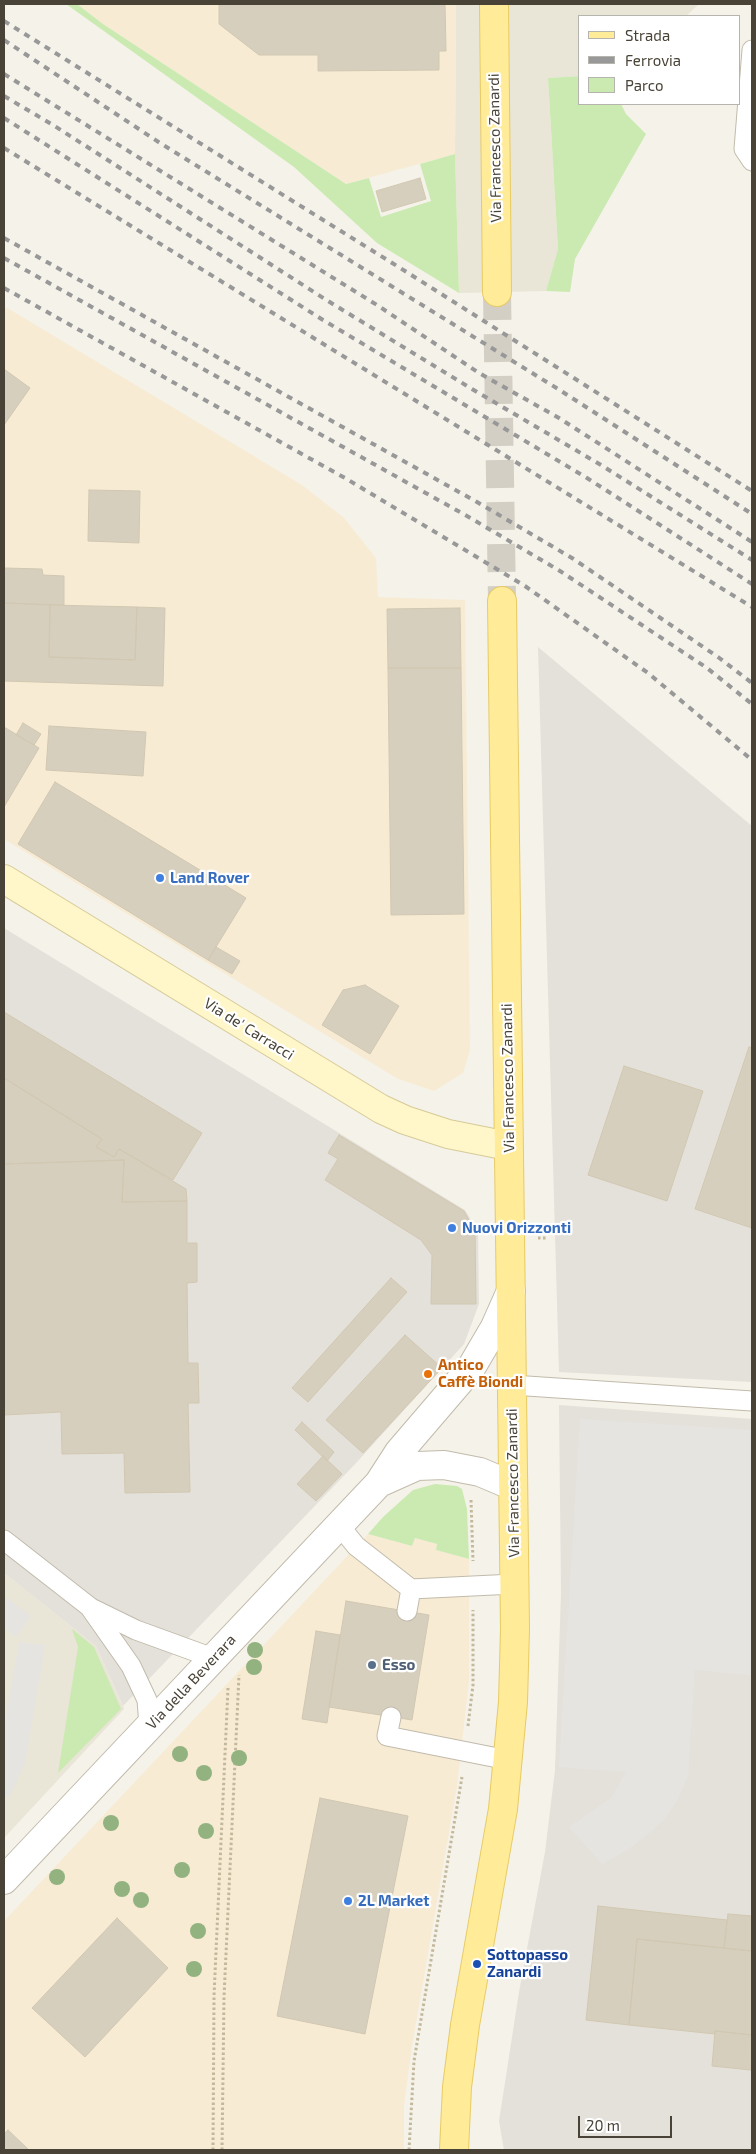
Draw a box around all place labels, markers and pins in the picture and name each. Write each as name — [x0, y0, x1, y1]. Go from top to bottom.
place label: Land Rover — [170, 869, 249, 887]
marker: Land Rover — [154, 872, 166, 884]
place label: Nuovi Orizzonti — [462, 1219, 571, 1237]
marker: Nuovi Orizzonti — [446, 1222, 458, 1234]
place label: Antico Caffè Biondi — [438, 1356, 523, 1391]
marker: Antico Caffè Biondi — [422, 1368, 434, 1380]
place label: Esso — [382, 1656, 415, 1674]
marker: Esso — [366, 1659, 378, 1671]
place label: 2L Market — [358, 1892, 429, 1910]
marker: 2L Market — [342, 1895, 354, 1907]
place label: Sottopasso Zanardi — [487, 1946, 568, 1981]
marker: Sottopasso Zanardi — [471, 1958, 483, 1970]

